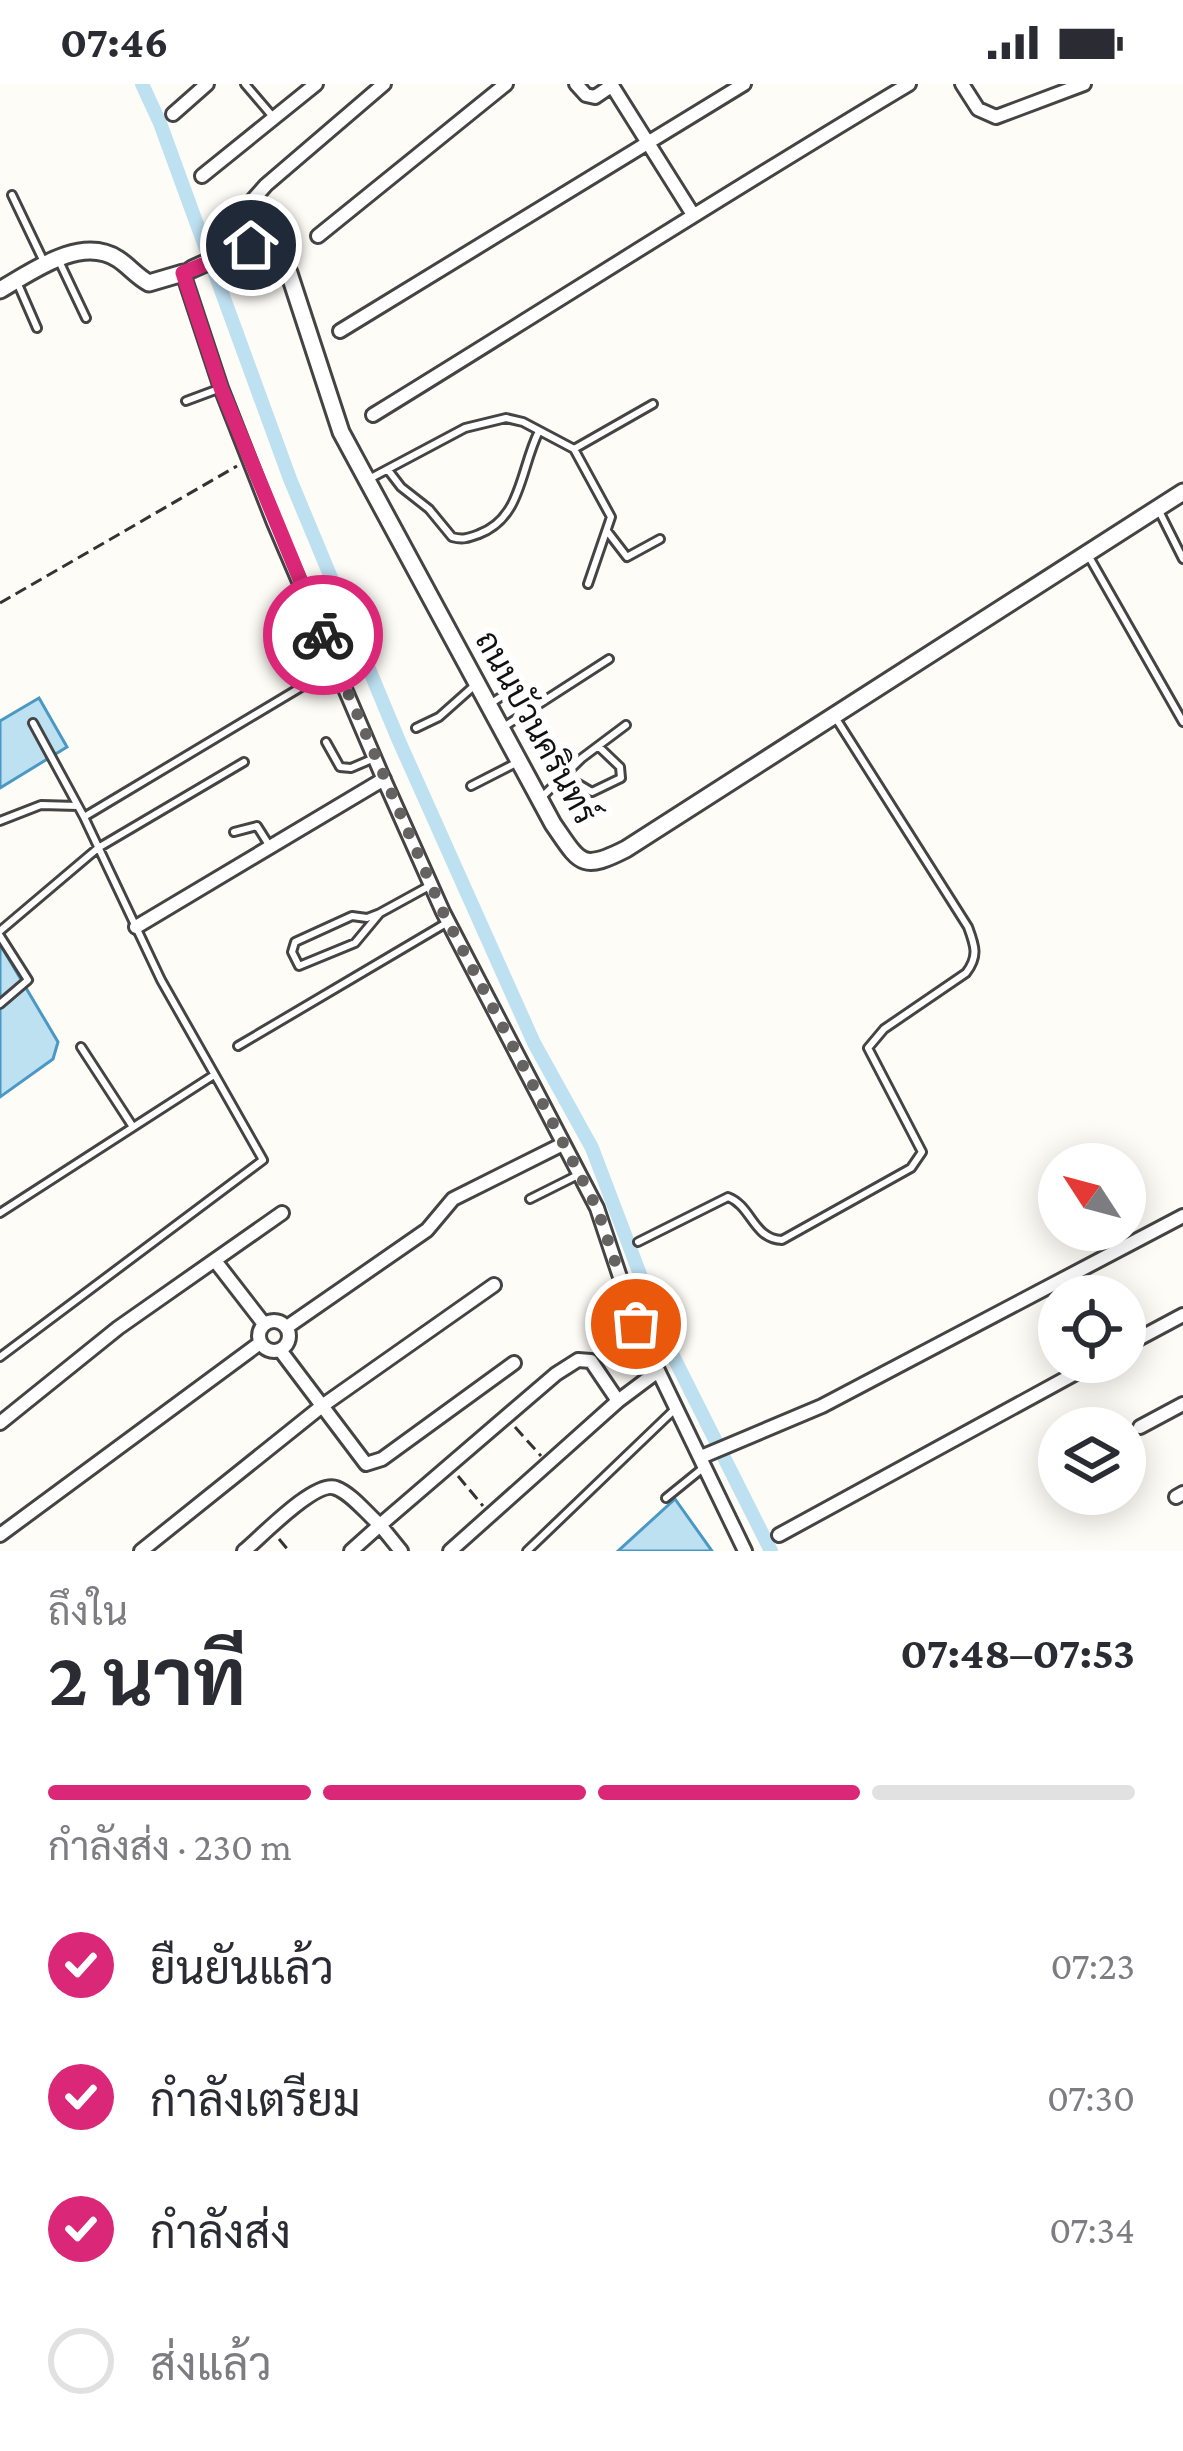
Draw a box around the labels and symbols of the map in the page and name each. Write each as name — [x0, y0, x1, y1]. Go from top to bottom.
pin — [200, 194, 302, 296]
courier — [263, 575, 383, 695]
street label: ถนนบัวนครินทร์ — [468, 624, 606, 830]
north arrow — [1038, 1143, 1146, 1251]
pin — [585, 1273, 687, 1375]

